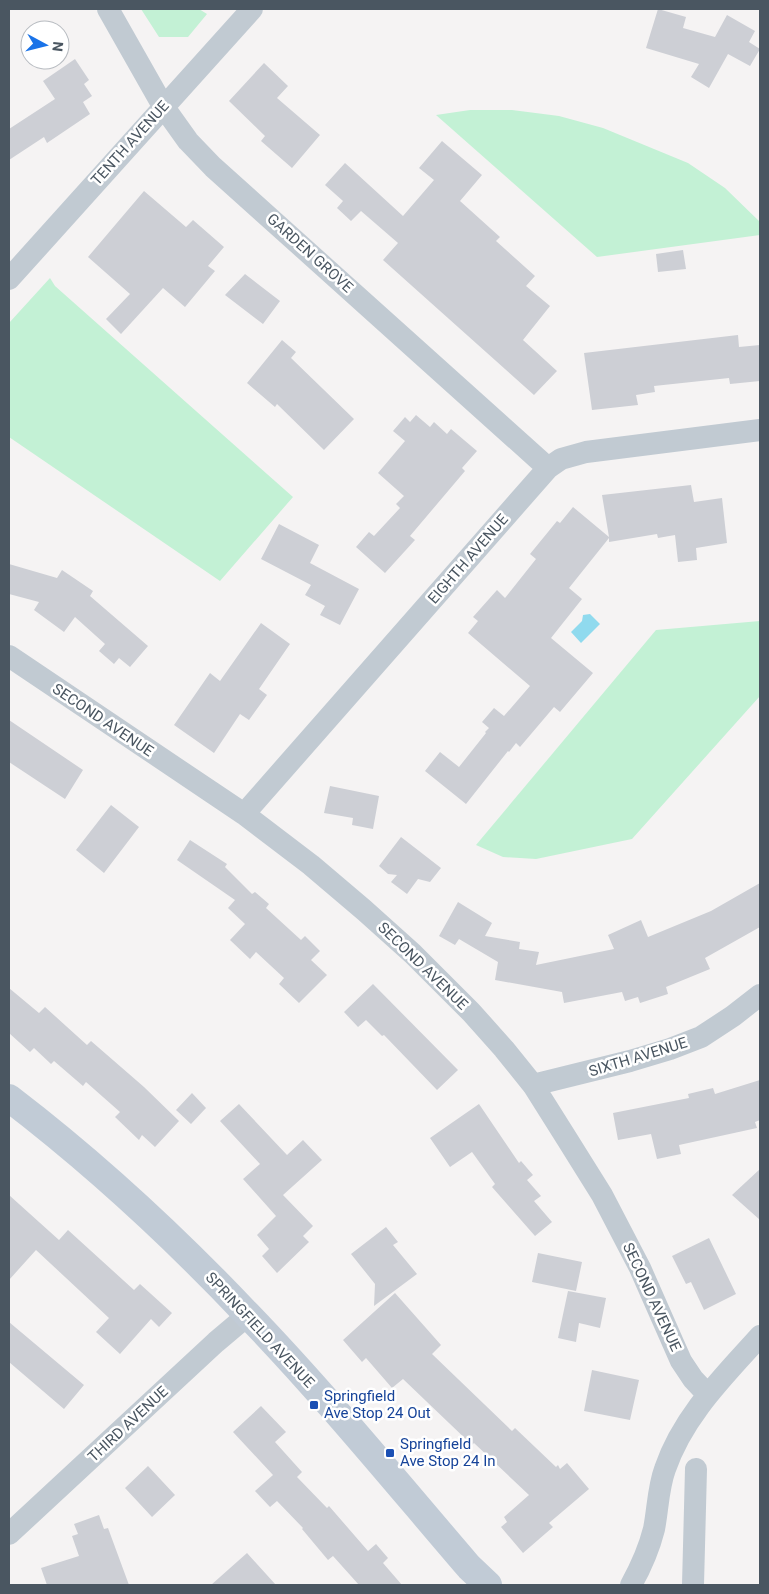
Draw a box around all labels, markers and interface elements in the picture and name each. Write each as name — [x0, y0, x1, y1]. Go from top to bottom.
north arrow — [20, 20, 70, 70]
text: N — [49, 41, 66, 52]
street label: TENTH AVENUE — [87, 97, 173, 189]
street label: GARDEN GROVE — [263, 210, 357, 297]
street label: EIGHTH AVENUE — [424, 510, 512, 607]
street label: SECOND AVENUE — [49, 680, 157, 761]
street label: SECOND AVENUE — [374, 919, 472, 1014]
street label: SIXTH AVENUE — [587, 1033, 690, 1081]
street label: SECOND AVENUE — [619, 1240, 685, 1355]
street label: SPRINGFIELD AVENUE — [202, 1269, 319, 1392]
street label: THIRD AVENUE — [84, 1382, 172, 1466]
place label: Springfield Ave Stop 24 Out — [324, 1387, 431, 1422]
marker: Springfield Ave Stop 24 Out — [308, 1399, 320, 1411]
place label: Springfield Ave Stop 24 In — [400, 1435, 496, 1470]
marker: Springfield Ave Stop 24 In — [384, 1447, 396, 1459]

